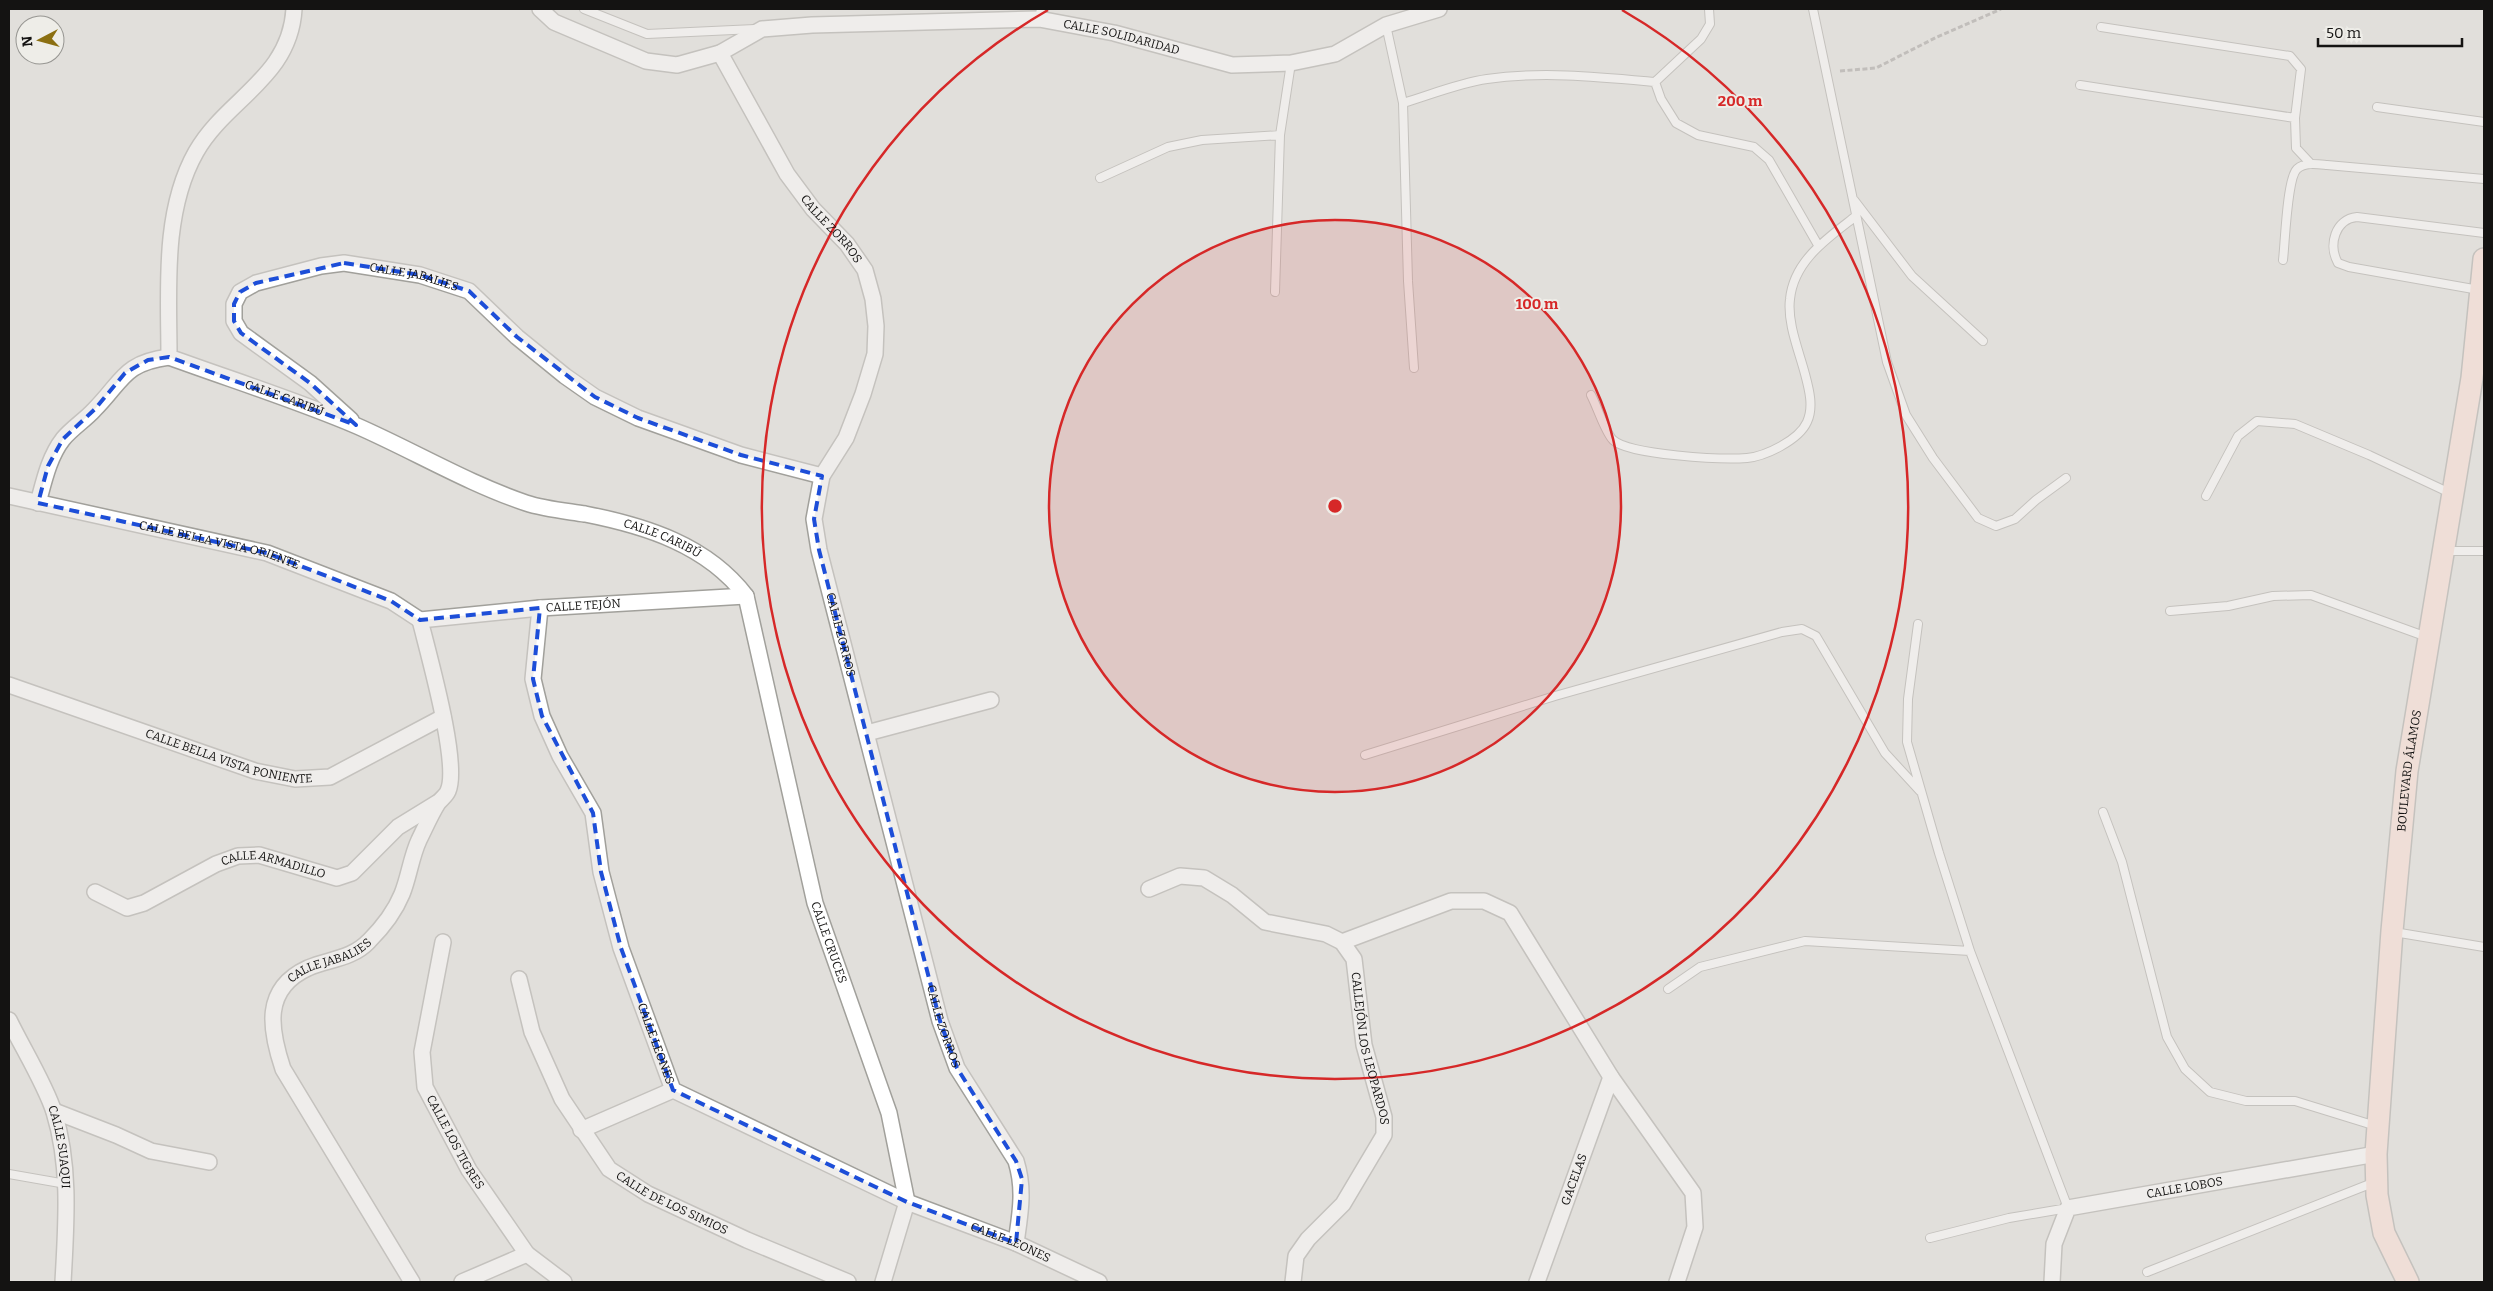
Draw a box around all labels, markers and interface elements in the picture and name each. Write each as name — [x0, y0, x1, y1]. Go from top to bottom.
north arrow — [15, 15, 65, 65]
scale bar — [2318, 15, 2462, 47]
street label: CALLE SOLIDARIDAD — [1062, 17, 1181, 58]
text: 50 m — [2326, 24, 2362, 42]
text: N — [19, 35, 37, 48]
text: 200 m — [1718, 92, 1763, 110]
street label: CALLE ZORROS — [798, 192, 865, 266]
street label: CALLE JABALIES — [369, 260, 460, 294]
text: 100 m — [1516, 295, 1559, 313]
street label: CALLE CARIBÚ — [243, 377, 326, 419]
centre of rings — [1326, 497, 1344, 515]
street label: CALLE CARIBÚ — [622, 516, 704, 560]
street label: CALLE BELLA VISTA ORIENTE — [138, 518, 302, 572]
street label: CALLE ZORROS — [823, 591, 858, 678]
street label: CALLE TEJÓN — [545, 596, 622, 615]
street label: BOULEVARD ÁLAMOS — [2394, 709, 2424, 832]
street label: CALLE BELLA VISTA PONIENTE — [144, 726, 313, 787]
street label: CALLE ARMADILLO — [219, 848, 327, 881]
street label: CALLE CRUCES — [808, 900, 850, 985]
street label: CALLE JABALIES — [285, 935, 375, 986]
street label: CALLEJÓN LOS LEOPARDOS — [1349, 971, 1391, 1125]
street label: CALLE ZORROS — [924, 983, 963, 1070]
street label: CALLE LEONES — [635, 1001, 677, 1086]
street label: CALLE LOS TIGRES — [424, 1093, 487, 1192]
street label: CALLE SUAQUI — [45, 1103, 73, 1189]
street label: GACELAS — [1558, 1152, 1590, 1207]
street label: CALLE DE LOS SIMIOS — [613, 1168, 730, 1237]
street label: CALLE LOBOS — [2145, 1174, 2224, 1201]
street label: CALLE LEONES — [968, 1219, 1053, 1265]

